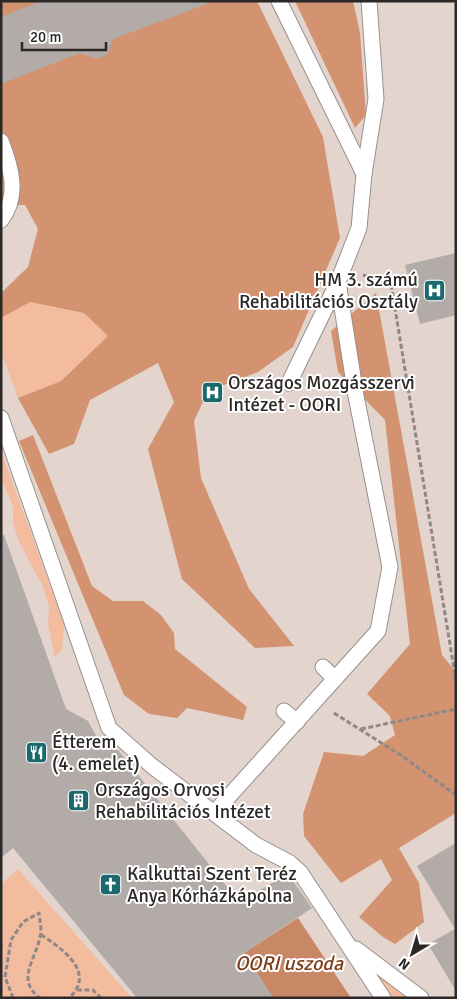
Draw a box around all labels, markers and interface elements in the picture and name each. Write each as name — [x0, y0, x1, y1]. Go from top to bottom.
scale bar — [22, 20, 106, 52]
text: 20 m — [30, 28, 61, 46]
place label: HM 3. számú Rehabilitációs Osztály — [239, 268, 418, 314]
hospital icon: HM 3. számú Rehabilitációs Osztály — [422, 278, 446, 302]
place label: Országos Mozgásszervi Intézet - OORI — [228, 371, 415, 417]
hospital icon: Országos Mozgásszervi Intézet - OORI — [200, 381, 224, 405]
place label: Étterem (4. emelet) — [52, 730, 140, 776]
restaurant icon: Étterem (4. emelet) — [24, 740, 48, 764]
place label: Országos Orvosi Rehabilitációs Intézet — [95, 778, 271, 824]
building icon: Országos Orvosi Rehabilitációs Intézet — [67, 788, 91, 812]
place label: Kalkuttai Szent Teréz Anya Kórházkápolna — [127, 862, 297, 908]
church icon: Kalkuttai Szent Teréz Anya Kórházkápolna — [99, 872, 123, 896]
north arrow — [387, 929, 437, 979]
water label: OORI uszoda — [235, 951, 344, 976]
text: N — [395, 954, 413, 974]

